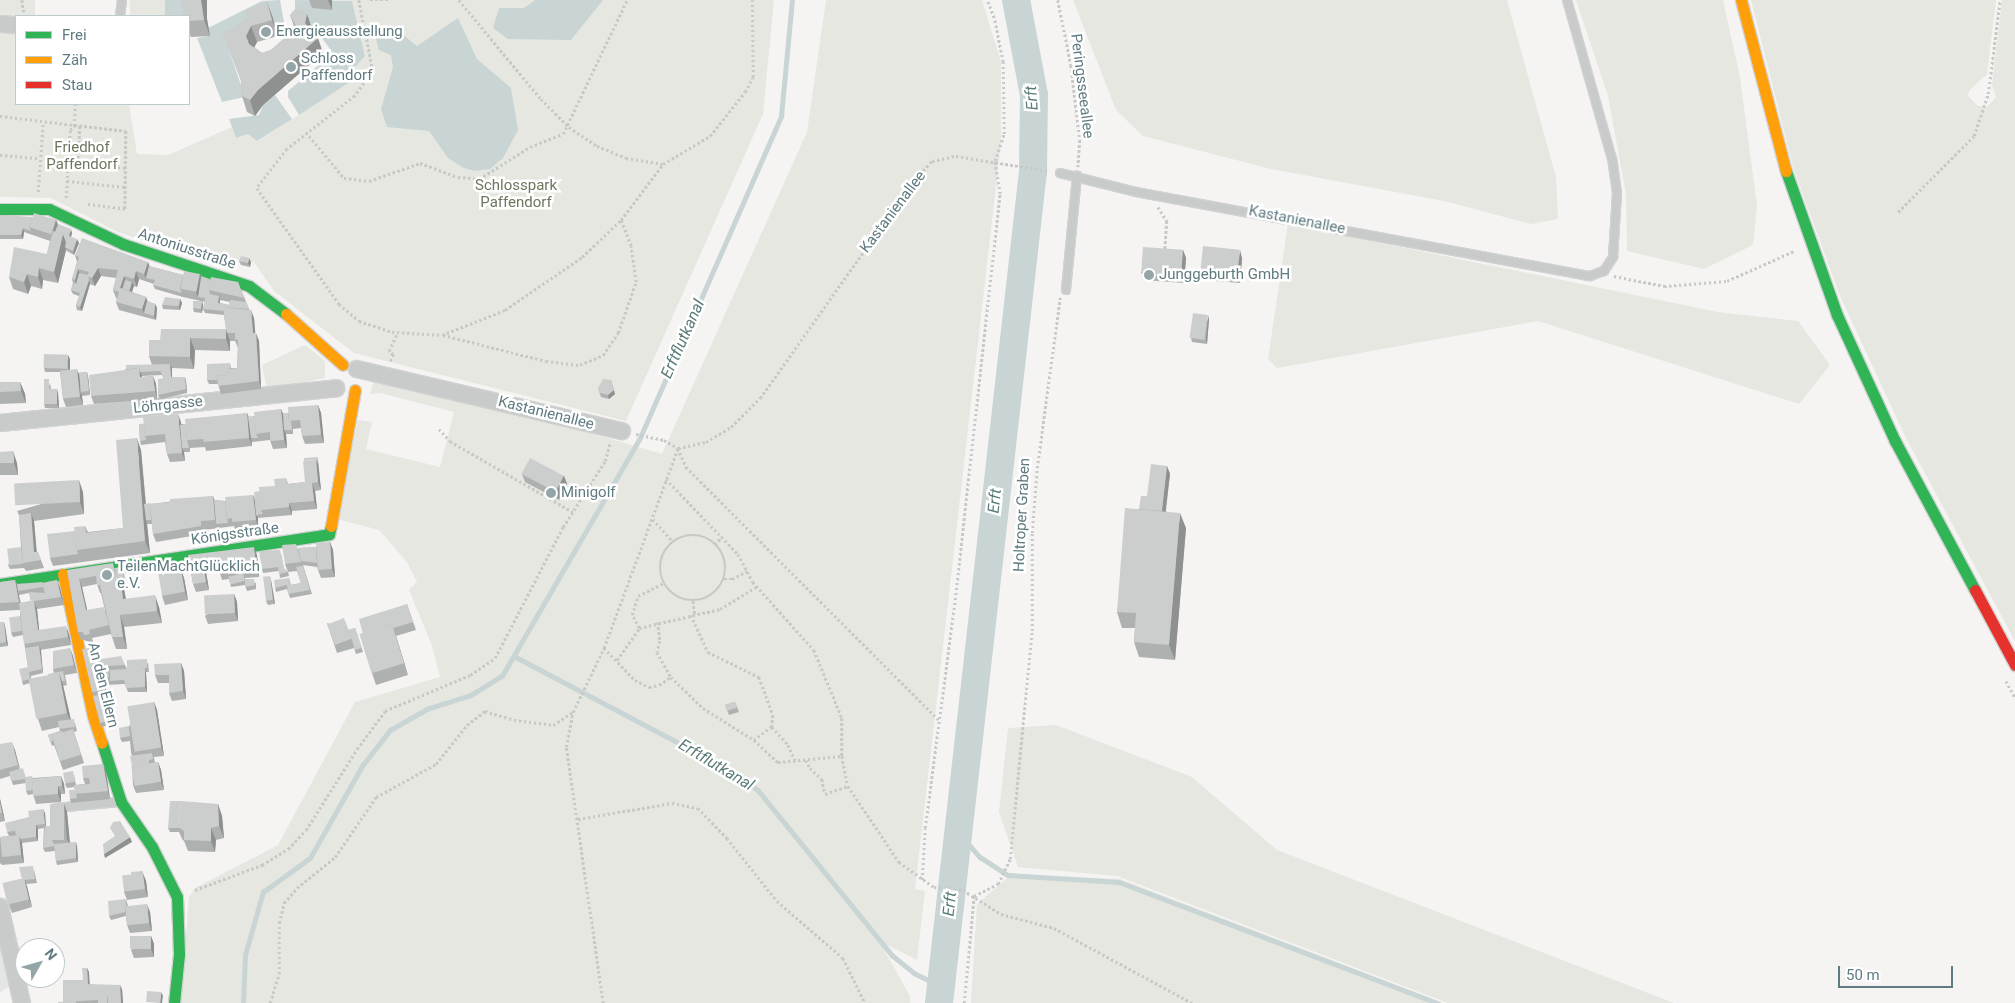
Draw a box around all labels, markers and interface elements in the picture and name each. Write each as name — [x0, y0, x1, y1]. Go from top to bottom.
legend — [15, 15, 190, 105]
place label: Energieausstellung — [276, 23, 403, 41]
text: Frei — [62, 26, 87, 44]
marker: Energieausstellung — [260, 26, 272, 38]
street label: Peringsseeallee — [1067, 33, 1097, 139]
place label: Schloss Paffendorf — [301, 49, 372, 84]
text: Zäh — [62, 51, 87, 69]
marker: Schloss Paffendorf — [285, 61, 297, 73]
text: Stau — [62, 76, 92, 94]
water label: Erft — [1022, 85, 1042, 111]
park label: Friedhof Paffendorf — [46, 138, 118, 173]
street label: Kastanienallee — [856, 167, 930, 257]
park label: Schlosspark Paffendorf — [475, 176, 557, 211]
street label: Kastanienallee — [1247, 202, 1347, 238]
street label: Antoniusstraße — [136, 225, 238, 273]
place label: Junggeburth GmbH — [1159, 266, 1290, 284]
marker: Junggeburth GmbH — [1143, 269, 1155, 281]
water label: Erftflutkanal — [657, 297, 709, 381]
street label: Löhrgasse — [132, 392, 204, 418]
street label: Kastanienallee — [496, 392, 596, 434]
street label: Holtroper Graben — [1010, 457, 1034, 573]
place label: Minigolf — [561, 484, 616, 502]
marker: Minigolf — [545, 487, 557, 499]
water label: Erft — [984, 488, 1006, 514]
street label: Königsstraße — [190, 519, 280, 549]
place label: TeilenMachtGlücklich e.V. — [117, 557, 260, 592]
marker: TeilenMachtGlücklich e.V. — [101, 569, 113, 581]
street label: An den Ellern — [84, 640, 122, 730]
water label: Erftflutkanal — [675, 735, 757, 795]
water label: Erft — [939, 891, 961, 917]
north arrow — [15, 938, 65, 988]
text: N — [42, 946, 60, 963]
scale bar — [1840, 956, 1955, 988]
text: 50 m — [1846, 966, 1880, 984]

